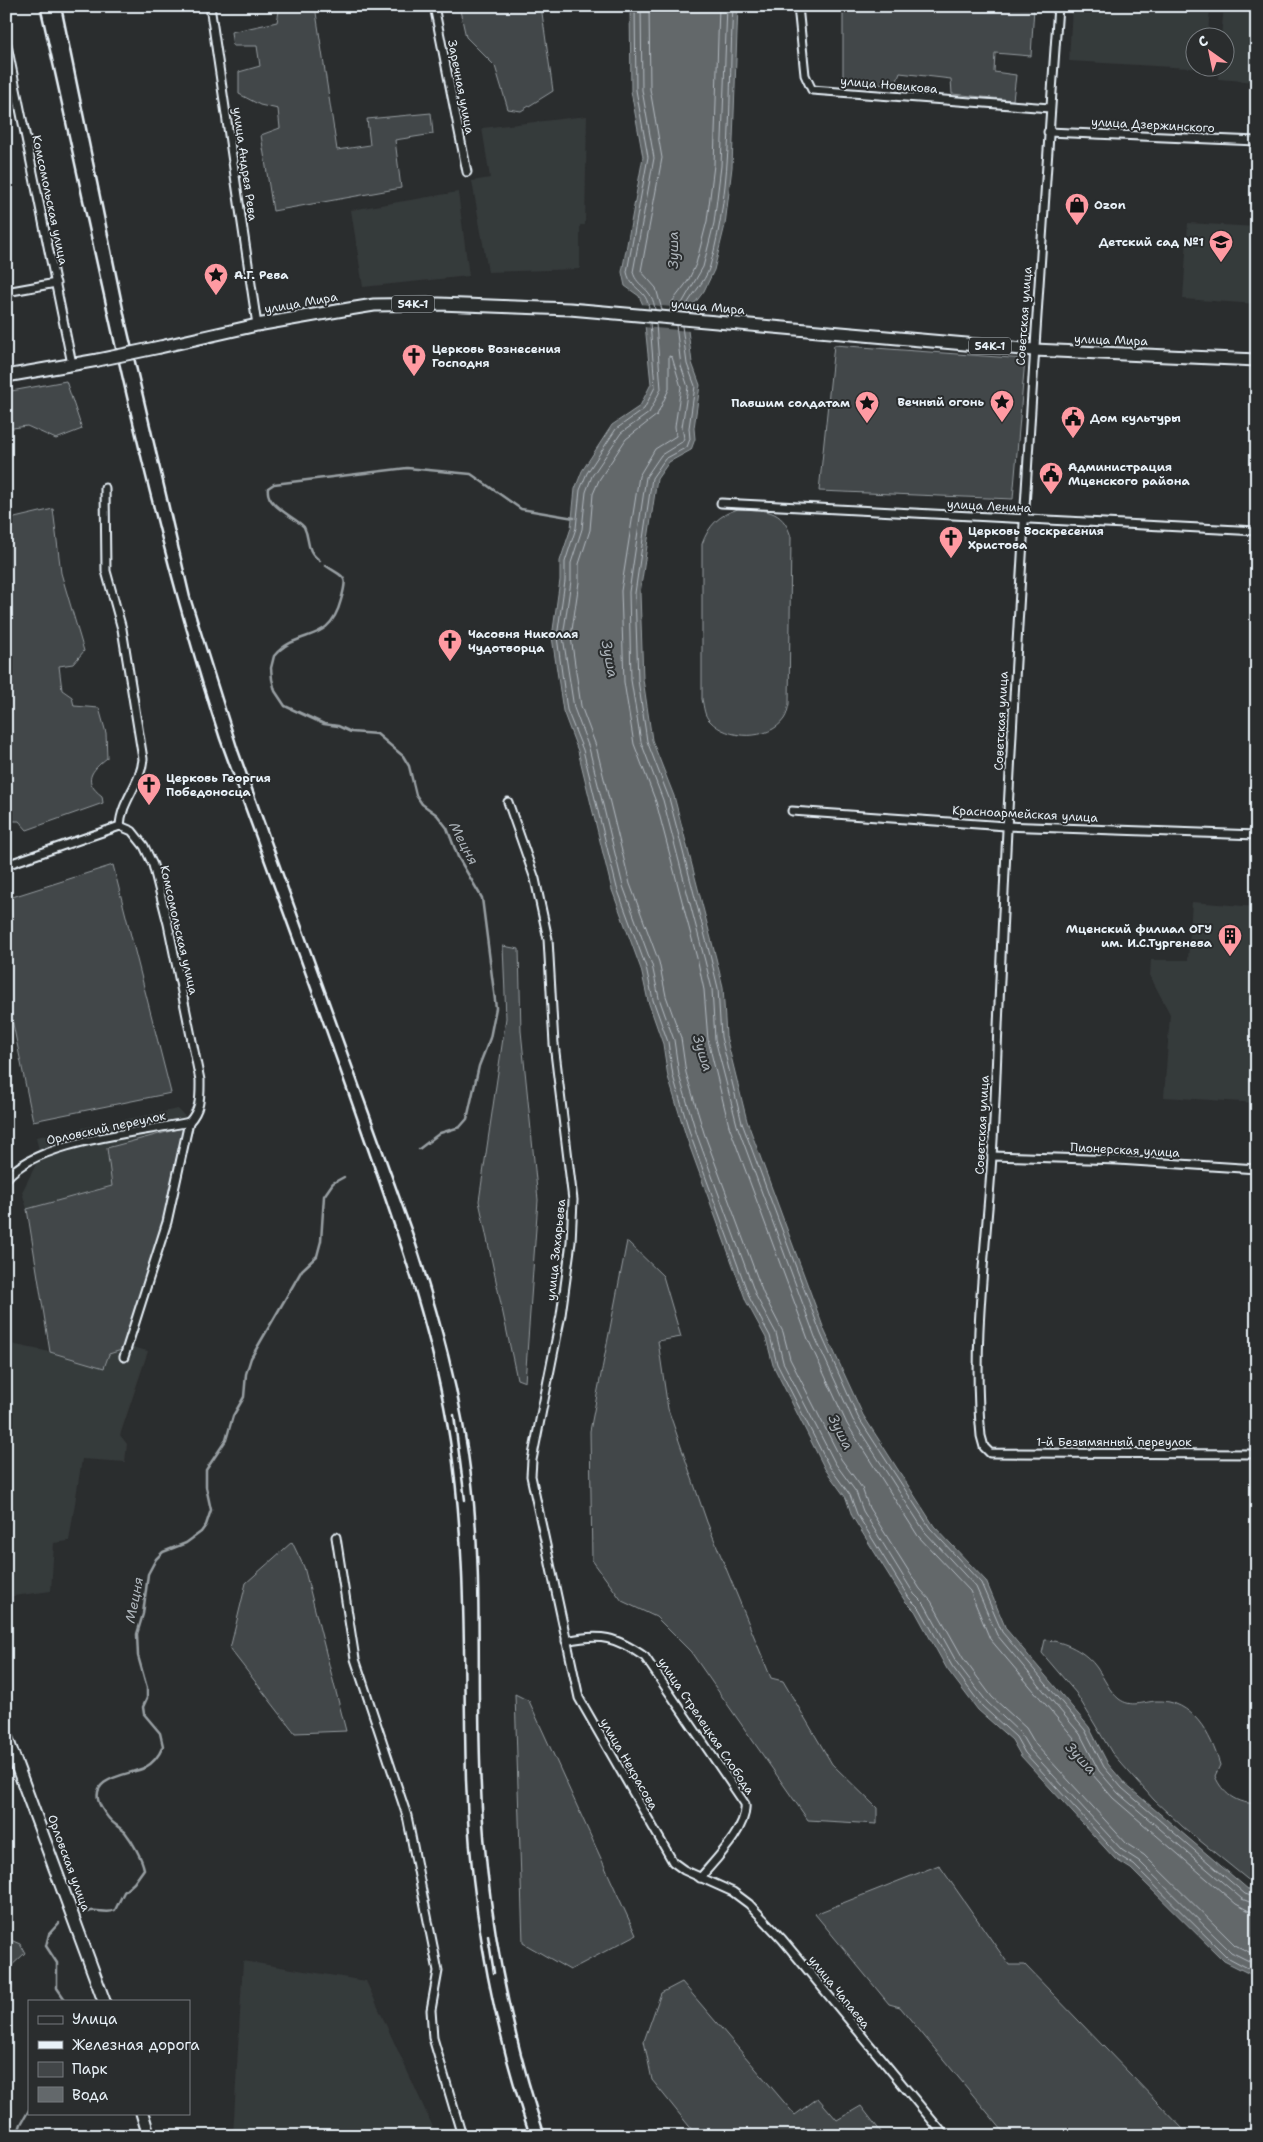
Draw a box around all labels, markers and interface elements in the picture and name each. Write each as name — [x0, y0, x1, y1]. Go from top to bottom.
north arrow — [1186, 28, 1236, 78]
text: С — [1194, 31, 1211, 51]
street label: Заречная улица — [444, 38, 478, 136]
street label: улица Новикова — [840, 73, 939, 97]
street label: улица Андрея Рева — [229, 106, 261, 222]
street label: улица Дзержинского — [1091, 114, 1215, 136]
street label: Комсомольская улица — [28, 134, 72, 267]
shop icon: Ozon — [1064, 192, 1090, 226]
place label: Ozon — [1094, 197, 1126, 213]
school or university icon: Детский сад №1 — [1208, 229, 1234, 263]
water label: Зуша — [664, 231, 682, 269]
place label: Детский сад №1 — [1099, 234, 1204, 250]
place icon: А.Г. Рева — [203, 262, 229, 296]
street label: Советская улица — [1013, 265, 1035, 366]
place label: А.Г. Рева — [234, 267, 289, 283]
street label: улица Мира — [263, 289, 339, 317]
road number: 54К-1 — [392, 296, 434, 312]
street label: улица Мира — [670, 296, 746, 318]
street label: улица Мира — [1074, 331, 1149, 349]
road number: 54К-1 — [969, 338, 1011, 354]
place label: Церковь Вознесения Господня — [432, 341, 561, 371]
church icon: Церковь Вознесения Господня — [401, 343, 427, 377]
place icon: Вечный огонь — [989, 389, 1015, 423]
place icon: Павшим солдатам — [854, 390, 880, 424]
place label: Вечный огонь — [897, 394, 984, 410]
place label: Павшим солдатам — [731, 395, 850, 411]
public building icon: Дом культуры — [1060, 405, 1086, 439]
place label: Дом культуры — [1090, 410, 1181, 426]
place label: Администрация Мценского района — [1068, 459, 1190, 489]
public building icon: Администрация Мценского района — [1038, 461, 1064, 495]
street label: улица Ленина — [947, 496, 1032, 516]
place label: Церковь Воскресения Христова — [968, 523, 1104, 553]
church icon: Церковь Воскресения Христова — [938, 525, 964, 559]
place label: Часовня Николая Чудотворца — [468, 626, 578, 656]
church icon: Часовня Николая Чудотворца — [437, 628, 463, 662]
water label: Зуша — [598, 639, 622, 679]
street label: Советская улица — [990, 670, 1012, 771]
place label: Церковь Георгия Победоносца — [166, 770, 271, 800]
church icon: Церковь Георгия Победоносца — [136, 772, 162, 806]
street label: Красноармейская улица — [952, 802, 1099, 826]
water label: Мецня — [445, 818, 483, 868]
street label: Комсомольская улица — [156, 864, 202, 997]
place label: Мценский филиал ОГУ им. И.С.Тургенева — [1066, 921, 1213, 951]
building icon: Мценский филиал ОГУ им. И.С.Тургенева — [1217, 923, 1243, 957]
water label: Зуша — [689, 1032, 717, 1074]
street label: Советская улица — [971, 1074, 993, 1175]
street label: Орловский переулок — [45, 1107, 168, 1148]
street label: Пионерская улица — [1070, 1139, 1181, 1161]
street label: улица Захарьева — [543, 1198, 569, 1302]
water label: Зуша — [824, 1411, 858, 1453]
street label: 1-й Безымянный переулок — [1036, 1434, 1192, 1450]
water label: Мецня — [121, 1575, 147, 1624]
street label: улица Стрелецкая Слобода — [654, 1654, 758, 1798]
street label: улица Некрасова — [596, 1715, 662, 1813]
water label: Зуша — [1062, 1738, 1100, 1778]
street label: Орловская улица — [44, 1812, 94, 1914]
street label: улица Чапаева — [805, 1952, 874, 2032]
legend — [28, 2000, 190, 2114]
text: Улица — [72, 2009, 118, 2029]
text: Железная дорога — [72, 2035, 200, 2055]
text: Парк — [72, 2059, 108, 2079]
text: Вода — [72, 2085, 109, 2105]

